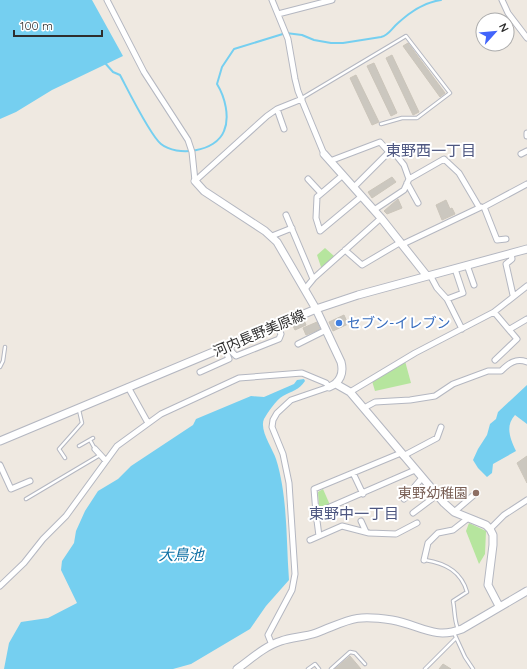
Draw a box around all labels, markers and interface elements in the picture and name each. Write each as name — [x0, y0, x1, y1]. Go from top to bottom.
scale bar — [14, 12, 102, 38]
north arrow — [475, 12, 515, 52]
text: 100 m — [20, 18, 53, 33]
text: N — [496, 21, 512, 34]
district label: 東野西一丁目 — [386, 141, 476, 160]
street label: 河内長野美原線 — [210, 306, 308, 360]
place label: セブン-イレブン — [347, 314, 450, 332]
marker: セブン-イレブン — [334, 318, 344, 328]
place label: 東野幼稚園 — [398, 484, 468, 502]
marker: 東野幼稚園 — [471, 488, 481, 498]
district label: 東野中一丁目 — [309, 504, 399, 523]
water label: 大鳥池 — [158, 545, 205, 564]

